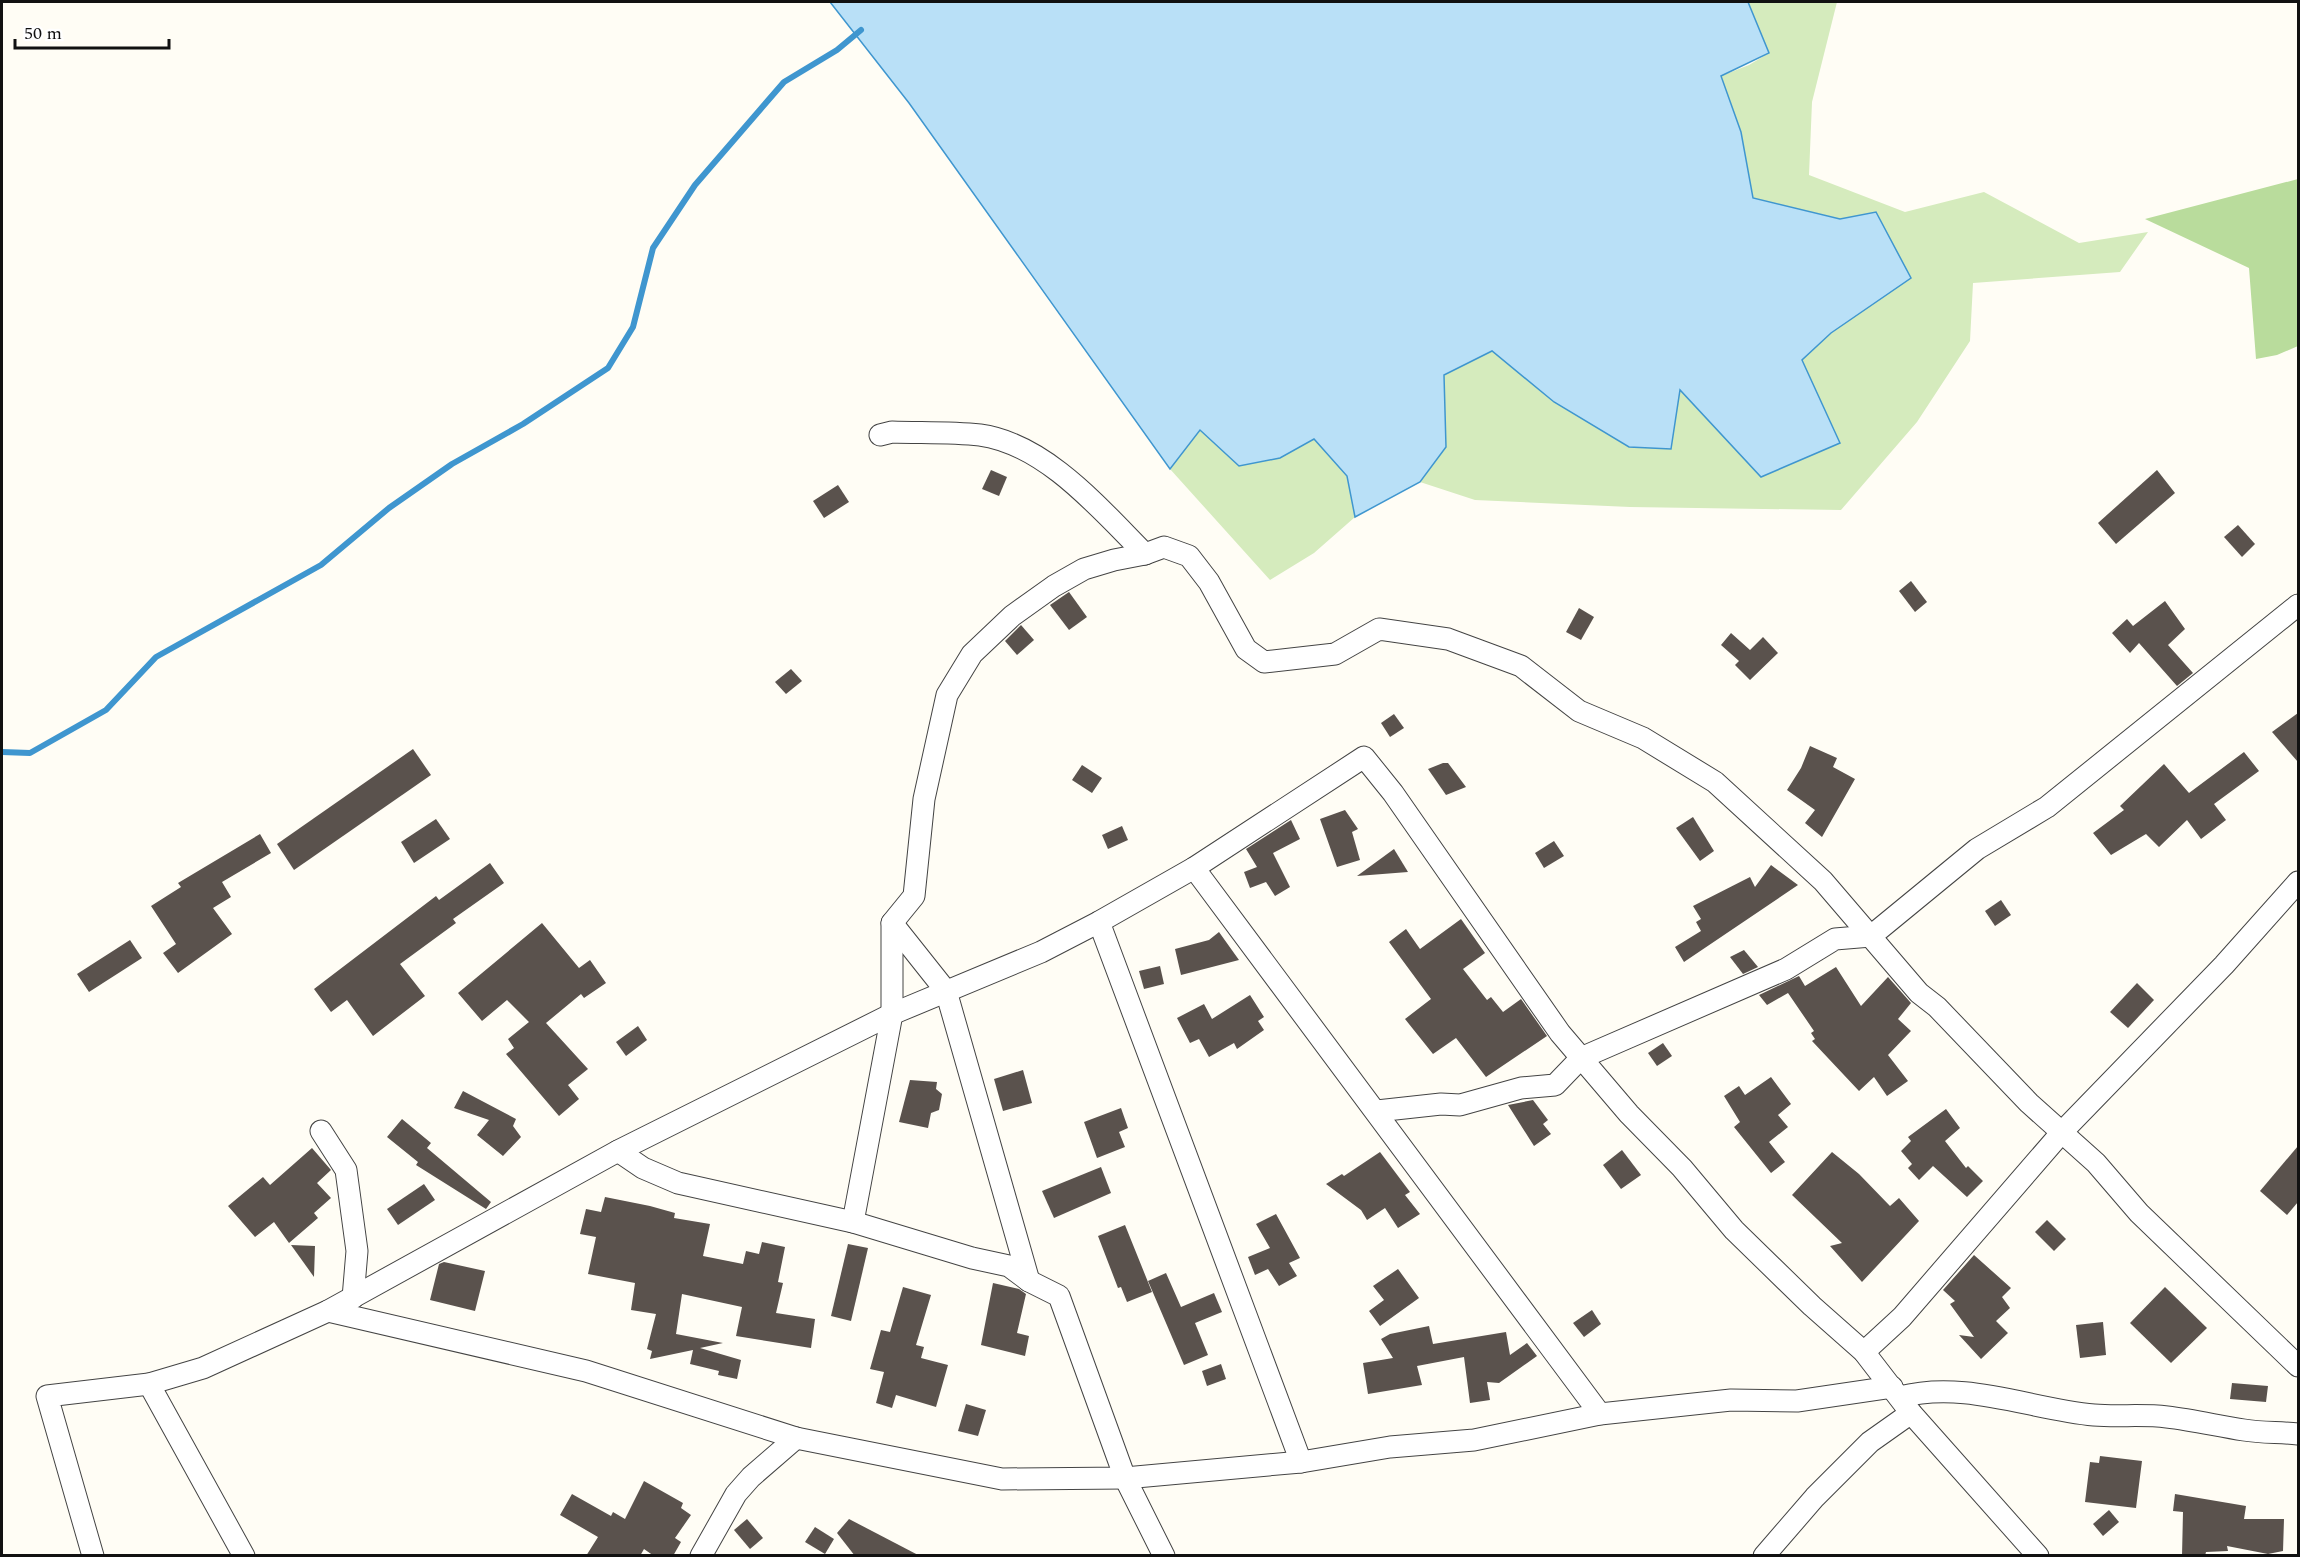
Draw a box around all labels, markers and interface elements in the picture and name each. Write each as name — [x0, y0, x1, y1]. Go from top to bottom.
scale bar — [15, 12, 170, 50]
text: 50 m — [24, 20, 62, 47]

